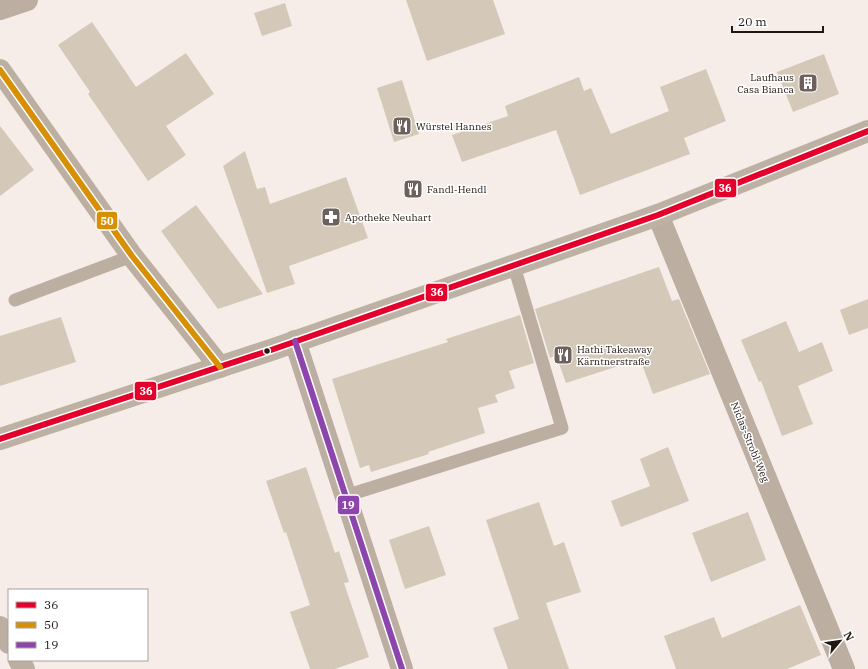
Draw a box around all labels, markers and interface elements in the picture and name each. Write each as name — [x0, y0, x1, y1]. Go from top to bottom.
scale bar — [732, 8, 823, 34]
text: 20 m — [738, 14, 767, 29]
place label: Laufhaus Casa Bianca — [737, 71, 795, 96]
building icon: Laufhaus Casa Bianca — [797, 72, 819, 94]
restaurant icon: Würstel Hannes — [391, 115, 413, 137]
place label: Würstel Hannes — [416, 120, 492, 133]
restaurant icon: Fandl-Hendl — [402, 178, 424, 200]
line badge: 36 — [714, 178, 737, 198]
text: 36 — [718, 181, 732, 195]
place label: Fandl-Hendl — [427, 183, 486, 196]
pharmacy icon: Apotheke Neuhart — [320, 206, 342, 228]
line badge: 50 — [96, 211, 118, 230]
place label: Apotheke Neuhart — [345, 211, 432, 224]
text: 50 — [100, 214, 114, 228]
line badge: 36 — [425, 283, 448, 302]
text: 36 — [430, 285, 444, 299]
place label: Hathi Takeaway Kärntnerstraße — [577, 343, 653, 368]
restaurant icon: Hathi Takeaway Kärntnerstraße — [552, 344, 574, 366]
unlabelled marker — [262, 346, 272, 356]
line badge: 36 — [134, 381, 157, 401]
text: 36 — [139, 384, 153, 398]
street label: Niclas-Strobl-Weg — [728, 400, 772, 484]
line badge: 19 — [337, 495, 360, 515]
text: 19 — [341, 498, 355, 512]
legend — [8, 589, 148, 661]
text: 36 — [44, 597, 58, 612]
text: 50 — [44, 617, 58, 632]
north arrow — [820, 621, 860, 661]
text: N — [841, 629, 857, 644]
text: 19 — [44, 637, 58, 652]

